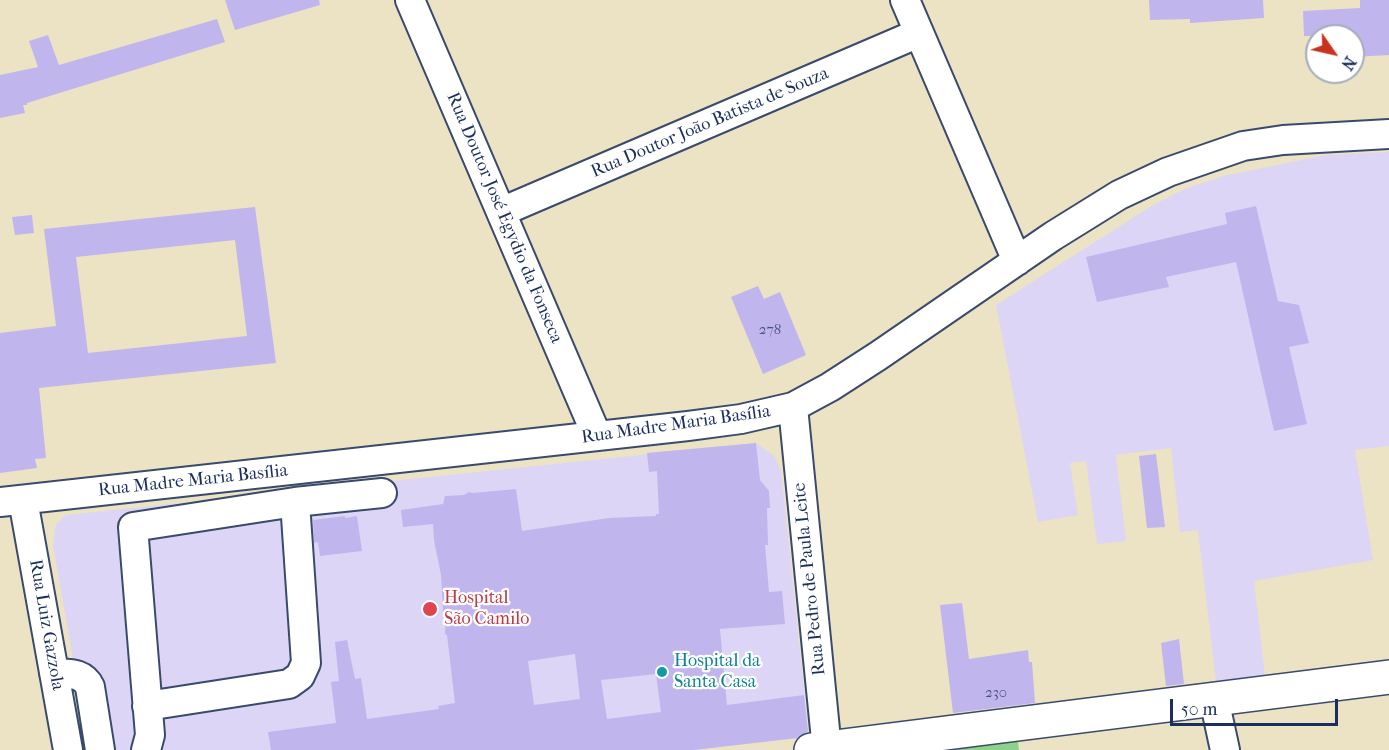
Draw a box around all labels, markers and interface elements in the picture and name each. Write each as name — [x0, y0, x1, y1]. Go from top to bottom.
north arrow — [1305, 24, 1365, 84]
text: N — [1337, 53, 1360, 74]
street label: Rua Doutor João Batista de Souza — [588, 63, 832, 183]
street label: Rua Doutor José Egydio da Fonseca — [441, 89, 567, 347]
house number: 278 — [759, 321, 781, 339]
street label: Rua Madre Maria Basília — [580, 401, 772, 449]
street label: Rua Madre Maria Basília — [97, 460, 289, 502]
street label: Rua Pedro de Paula Leite — [789, 481, 831, 677]
street label: Rua Luiz Gazzola — [24, 558, 68, 692]
place label: Hospital São Camilo — [444, 588, 529, 630]
marker: Hospital São Camilo — [421, 600, 439, 618]
place label: Hospital da Santa Casa — [674, 651, 760, 694]
marker: Hospital da Santa Casa — [655, 665, 669, 679]
house number: 230 — [985, 684, 1007, 702]
scale bar — [1173, 687, 1341, 725]
text: 50 m — [1181, 699, 1217, 720]

